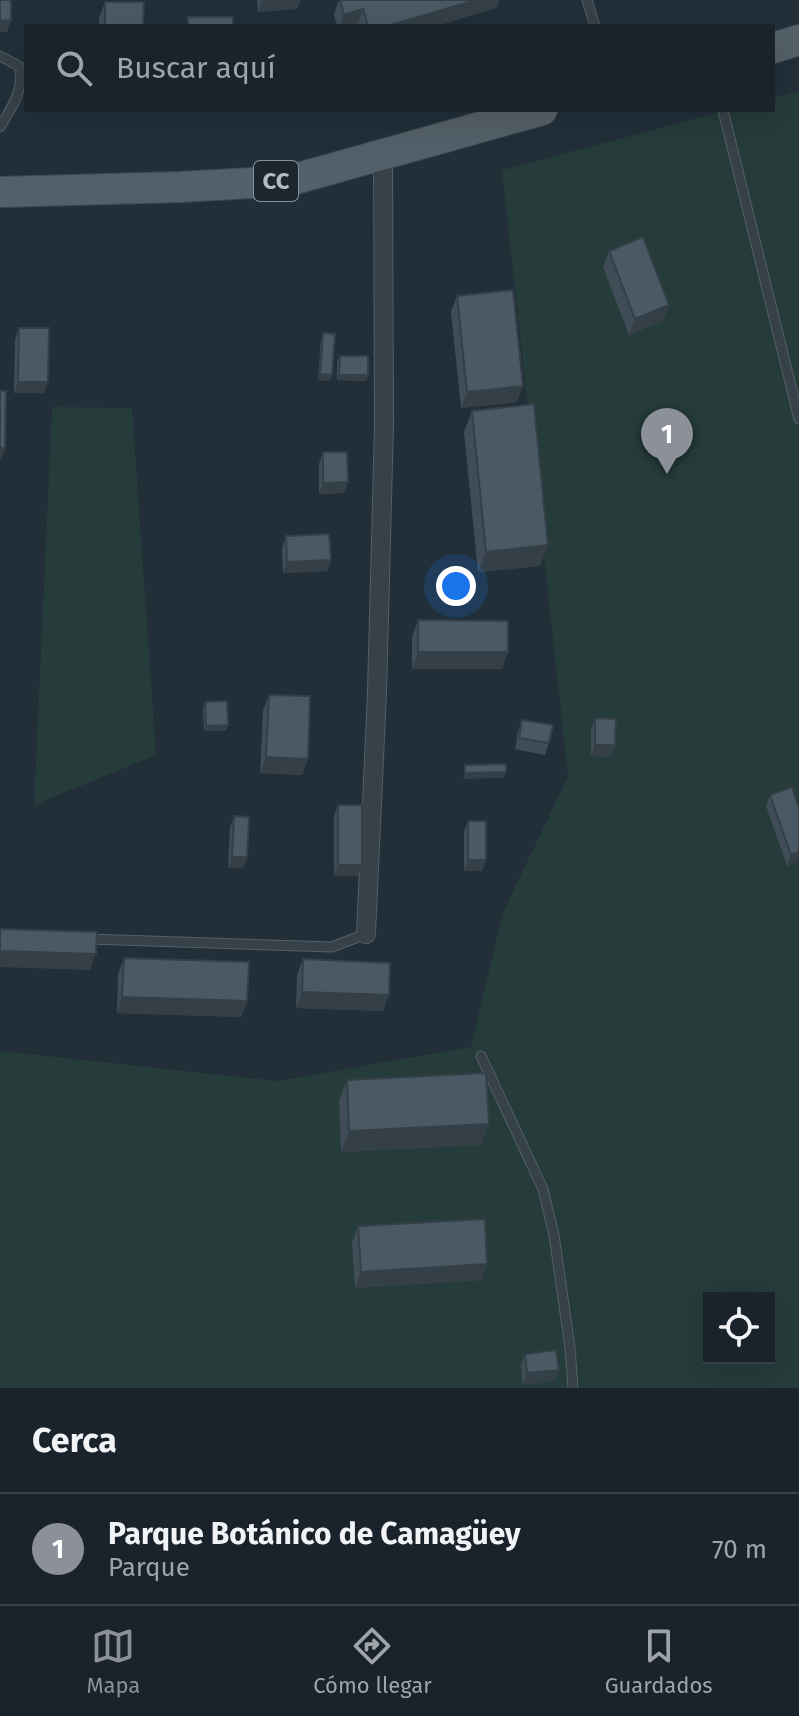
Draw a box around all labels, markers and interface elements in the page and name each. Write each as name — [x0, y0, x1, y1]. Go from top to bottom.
search box — [24, 24, 775, 112]
icon: search — [52, 46, 96, 90]
text: Buscar aquí — [116, 50, 276, 86]
road number: CC — [254, 161, 298, 201]
pin: 1 — [641, 408, 693, 474]
your location — [436, 566, 476, 606]
map controls — [703, 1292, 775, 1364]
button: locate — [703, 1292, 775, 1364]
text: Cerca — [32, 1420, 117, 1461]
text: Parque Botánico de Camagüey — [108, 1516, 521, 1552]
text: 1 — [52, 1534, 64, 1565]
text: 70 m — [712, 1534, 767, 1565]
text: Parque — [108, 1552, 190, 1583]
tab: Mapa — [86, 1624, 140, 1699]
tab: Cómo llegar — [313, 1624, 432, 1699]
tab: Guardados — [605, 1624, 713, 1699]

